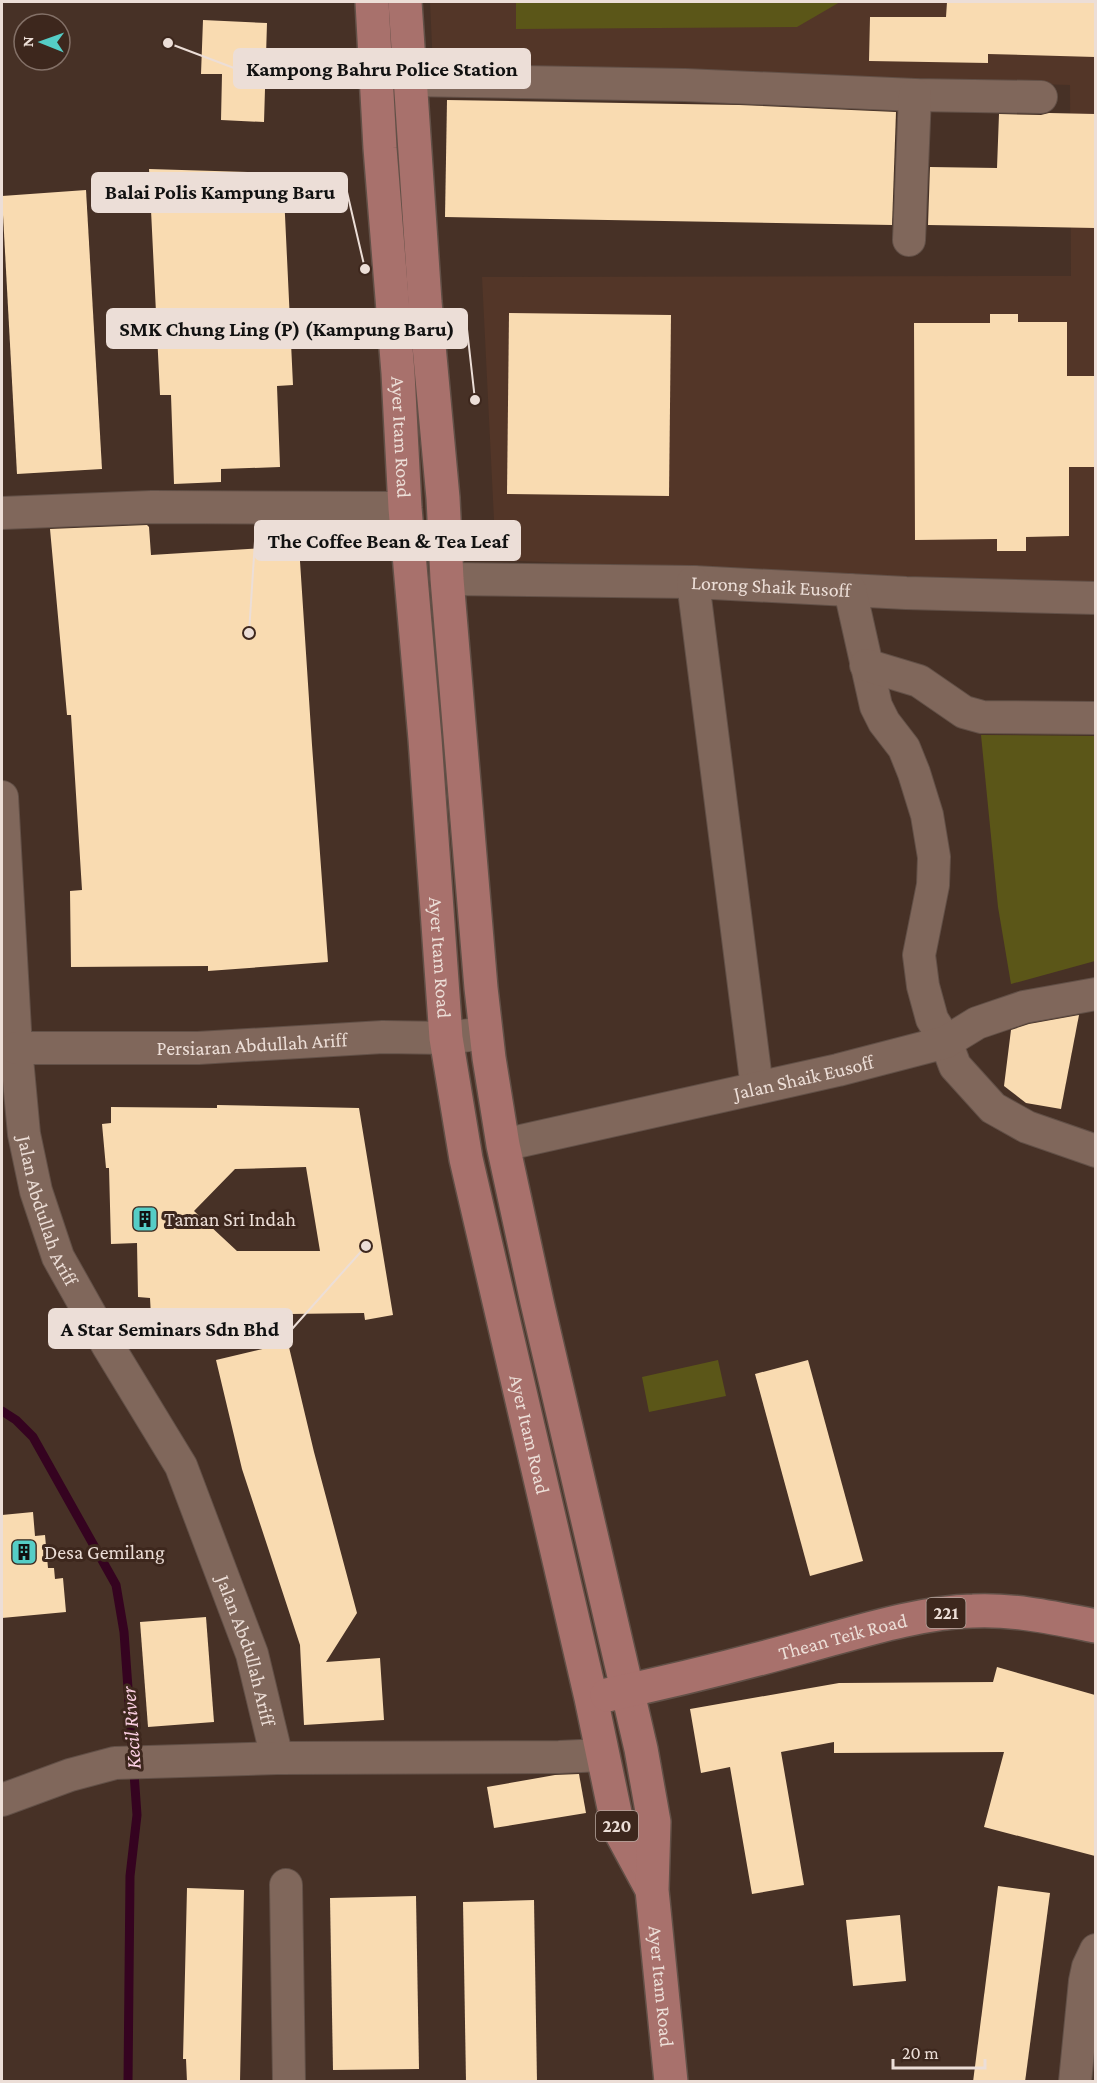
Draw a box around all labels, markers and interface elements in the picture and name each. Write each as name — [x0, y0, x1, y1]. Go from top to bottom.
north arrow — [12, 12, 72, 72]
text: N — [19, 36, 36, 47]
callout: Kampong Bahru Police Station — [234, 49, 530, 88]
text: Kampong Bahru Police Station — [246, 57, 518, 81]
callout: Balai Polis Kampung Baru — [92, 173, 347, 212]
text: Balai Polis Kampung Baru — [105, 180, 335, 204]
callout: SMK Chung Ling (P) (Kampung Baru) — [107, 309, 467, 348]
text: SMK Chung Ling (P) (Kampung Baru) — [119, 317, 455, 341]
street label: Ayer Itam Road — [387, 376, 415, 499]
callout: The Coffee Bean & Tea Leaf — [255, 521, 520, 560]
text: The Coffee Bean & Tea Leaf — [267, 529, 510, 553]
street label: Lorong Shaik Eusoff — [691, 571, 852, 601]
street label: Ayer Itam Road — [425, 896, 456, 1020]
street label: Persiaran Abdullah Ariff — [157, 1028, 349, 1059]
street label: Jalan Shaik Eusoff — [729, 1050, 877, 1105]
street label: Jalan Abdullah Ariff — [12, 1132, 83, 1290]
building icon: Taman Sri Indah — [130, 1204, 160, 1234]
place label: Taman Sri Indah — [164, 1208, 296, 1230]
callout: A Star Seminars Sdn Bhd — [49, 1309, 292, 1348]
text: A Star Seminars Sdn Bhd — [60, 1317, 280, 1341]
street label: Ayer Itam Road — [505, 1372, 554, 1497]
building icon: Desa Gemilang — [9, 1537, 39, 1567]
place label: Desa Gemilang — [44, 1541, 165, 1564]
street label: Jalan Abdullah Ariff — [211, 1570, 280, 1729]
road number: 221 — [926, 1598, 966, 1628]
street label: Thean Teik Road — [776, 1609, 910, 1664]
water label: Kecil River — [116, 1685, 146, 1770]
road number: 220 — [596, 1811, 638, 1841]
street label: Ayer Itam Road — [645, 1924, 679, 2048]
scale bar — [893, 2032, 984, 2070]
text: 20 m — [902, 2043, 939, 2063]

